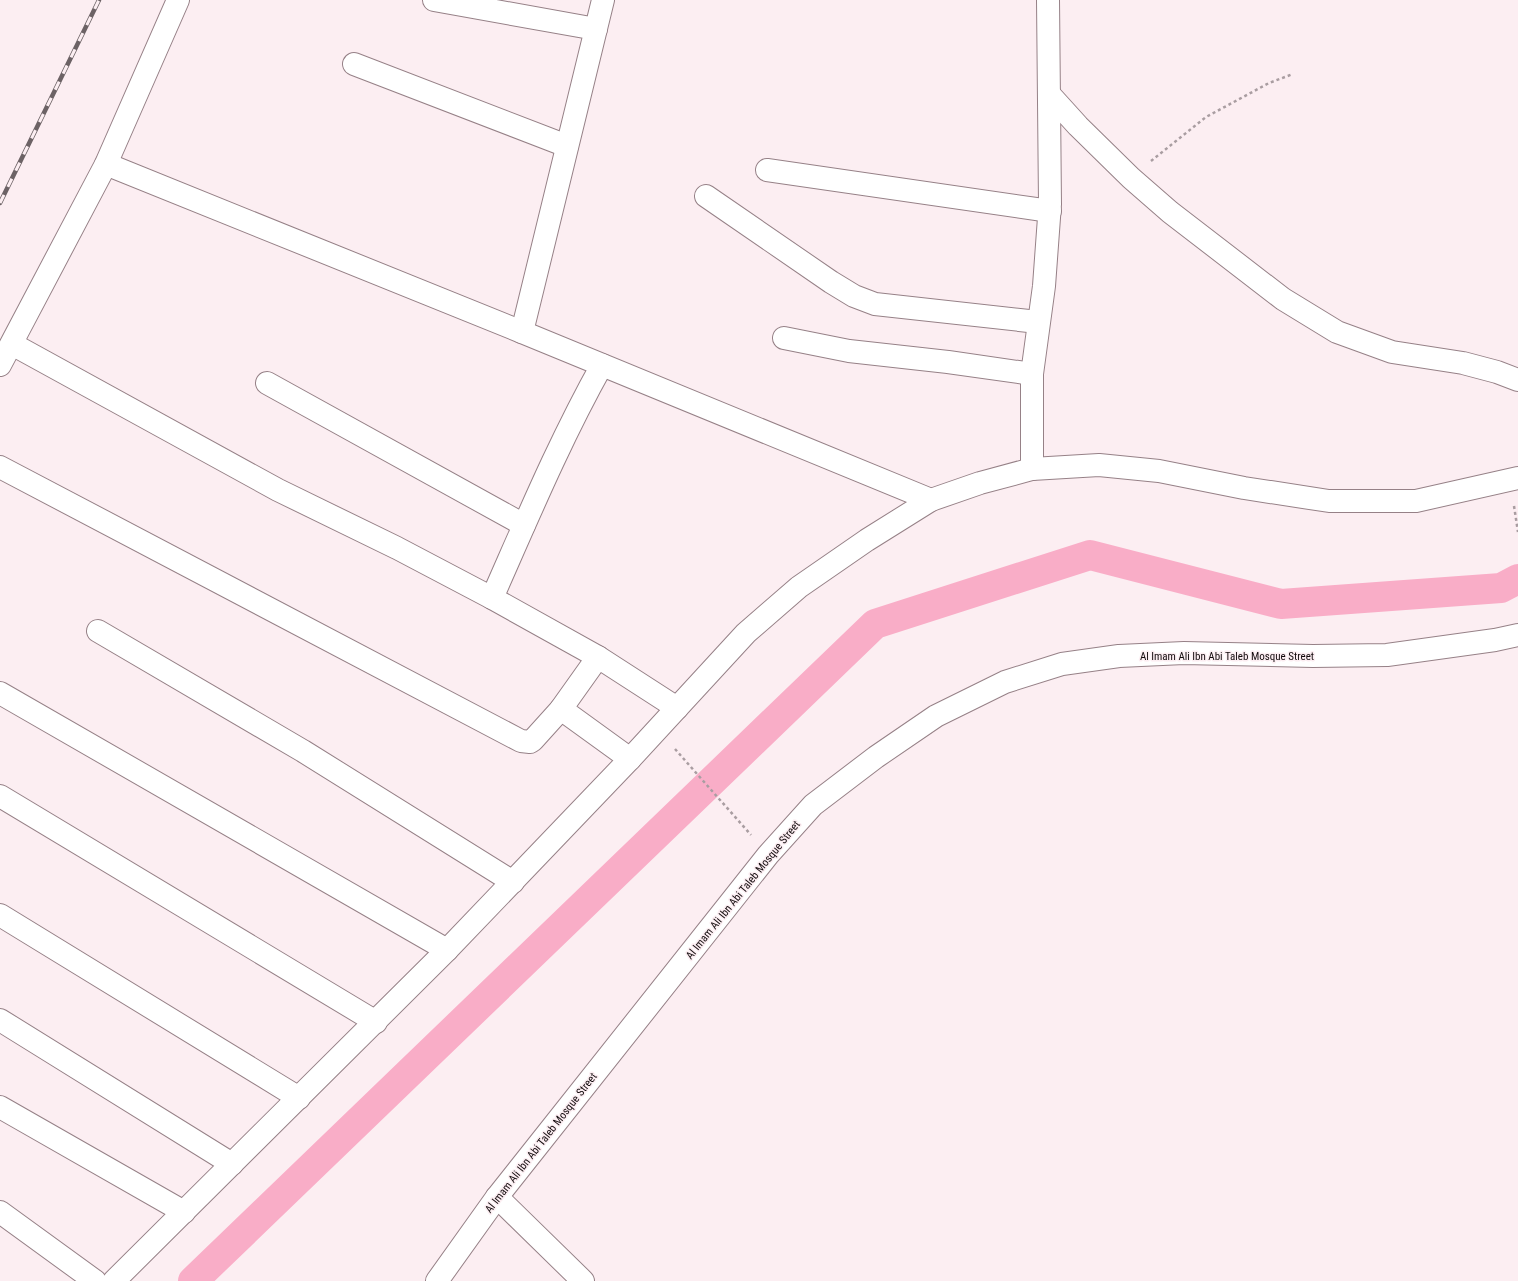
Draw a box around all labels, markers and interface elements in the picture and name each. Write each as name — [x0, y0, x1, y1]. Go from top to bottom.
street label: Al Imam Ali Ibn Abi Taleb Mosque Street — [1140, 650, 1314, 663]
street label: Al Imam Ali Ibn Abi Taleb Mosque Street — [683, 818, 803, 962]
street label: Al Imam Ali Ibn Abi Taleb Mosque Street — [482, 1070, 600, 1216]

